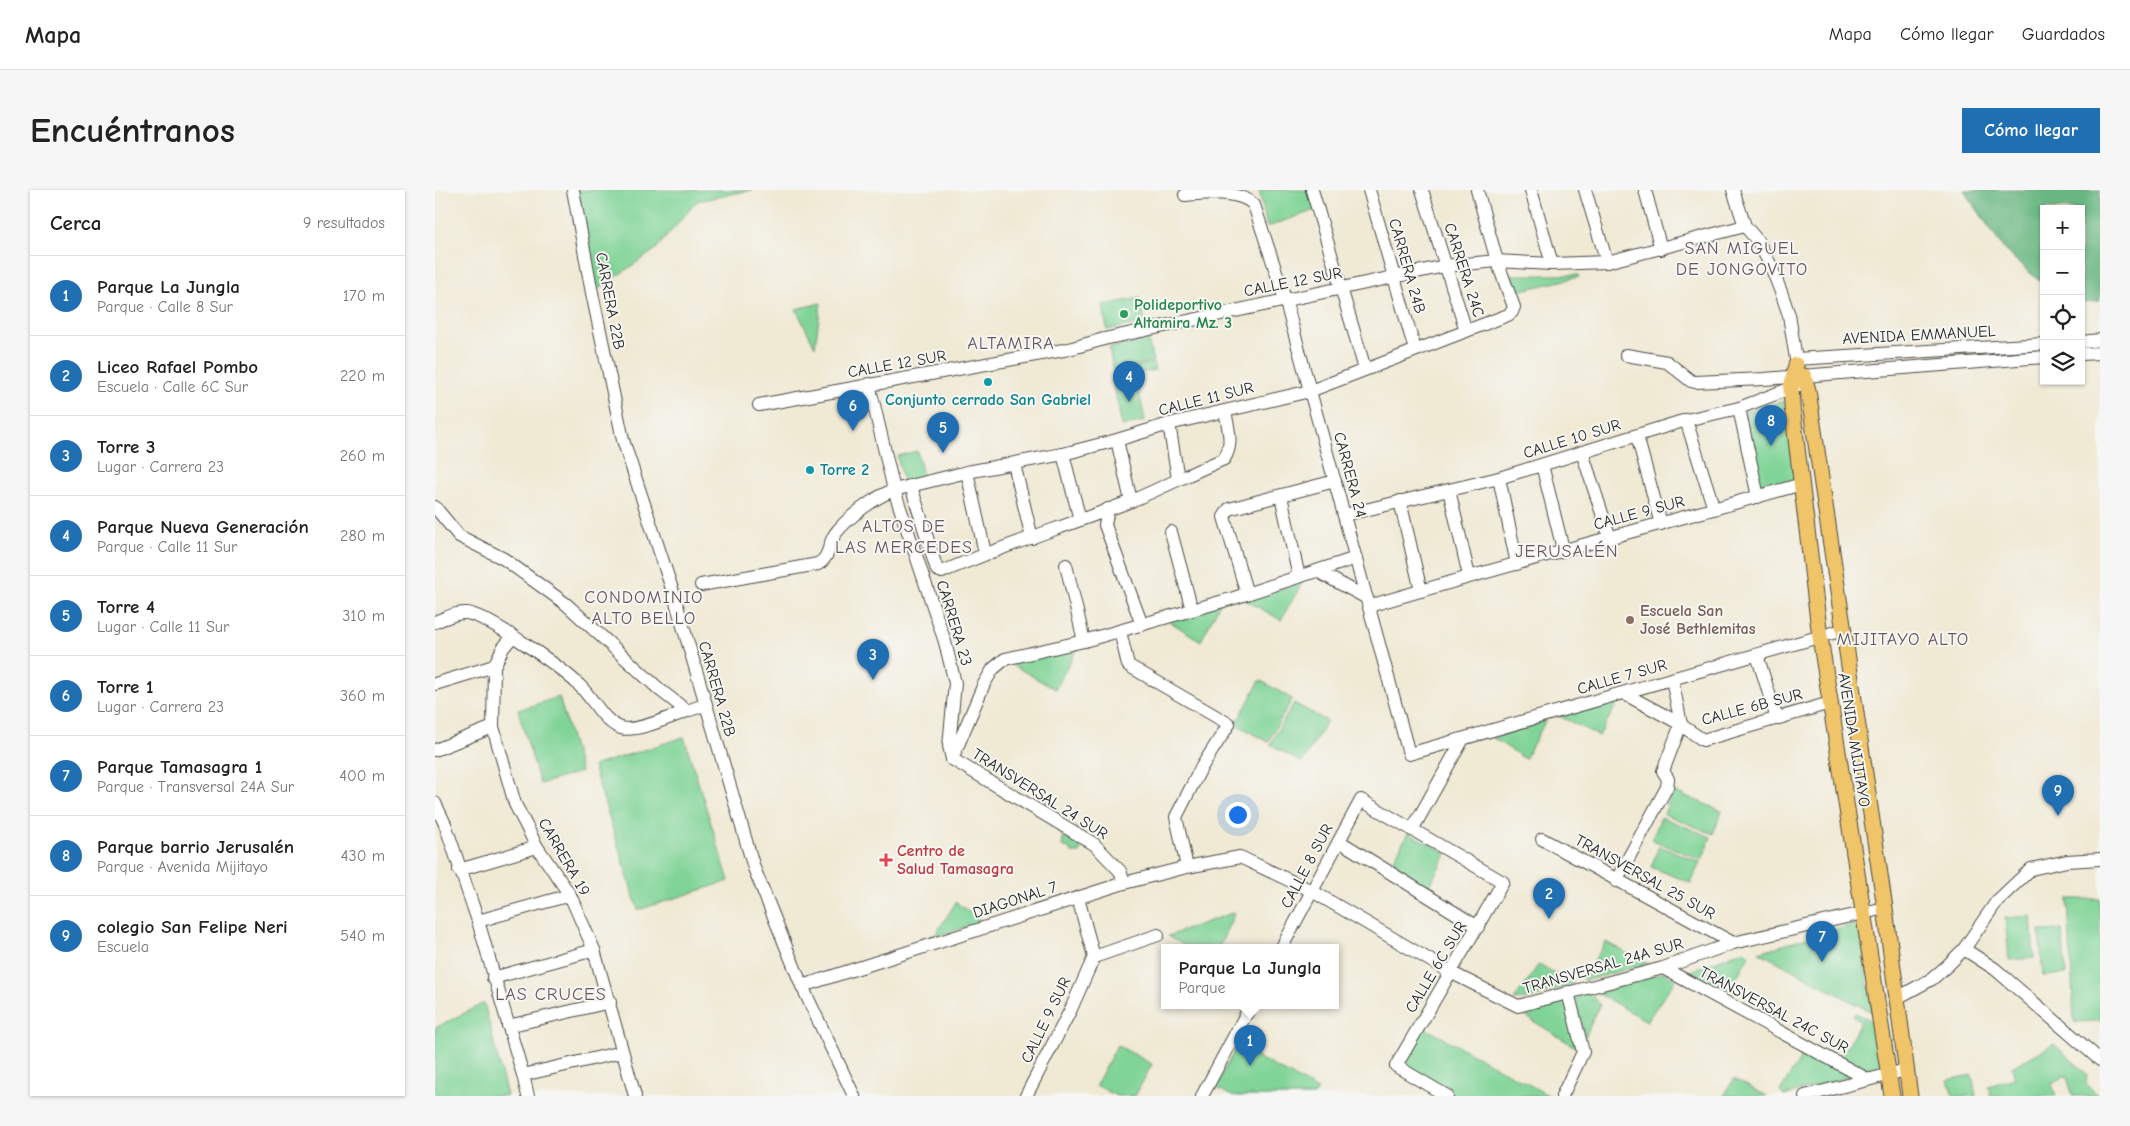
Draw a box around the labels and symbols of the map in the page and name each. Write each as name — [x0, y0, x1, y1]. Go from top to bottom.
street label: CARRERA 24B — [1385, 216, 1429, 316]
street label: CARRERA 24C — [1440, 221, 1488, 319]
district label: SAN MIGUEL DE JONGOVITO — [1676, 238, 1808, 280]
street label: CARRERA 22B — [592, 251, 628, 351]
street label: CALLE 12 SUR — [1242, 264, 1344, 300]
place label: Polideportivo Altamira Mz. 3 — [1134, 296, 1232, 332]
marker: Polideportivo Altamira Mz. 3 — [1118, 308, 1130, 320]
street label: AVENIDA EMMANUEL — [1842, 322, 1996, 348]
district label: ALTAMIRA — [967, 333, 1055, 354]
street label: CALLE 12 SUR — [846, 346, 948, 382]
pin: 4 — [1113, 361, 1145, 402]
marker: Conjunto cerrado San Gabriel — [982, 376, 994, 388]
street label: CALLE 11 SUR — [1156, 378, 1256, 420]
pin: 6 — [837, 390, 869, 431]
place label: Conjunto cerrado San Gabriel — [885, 391, 1091, 409]
pin: 8 — [1755, 405, 1787, 446]
pin: 5 — [927, 412, 959, 453]
street label: CALLE 10 SUR — [1521, 415, 1623, 462]
street label: CARRERA 24 — [1330, 430, 1370, 520]
place label: Torre 2 — [820, 461, 869, 479]
marker: Torre 2 — [804, 464, 816, 476]
street label: CALLE 9 SUR — [1592, 492, 1687, 534]
district label: ALTOS DE LAS MERCEDES — [835, 516, 973, 558]
district label: JERUSALÉN — [1515, 540, 1619, 562]
street label: CARRERA 23 — [932, 578, 976, 668]
district label: CONDOMINIO ALTO BELLO — [584, 587, 704, 629]
place label: Escuela San José Bethlemitas — [1640, 602, 1756, 638]
marker: Escuela San José Bethlemitas — [1624, 614, 1636, 626]
district label: MIJITAYO ALTO — [1837, 629, 1969, 650]
street label: CARRERA 22B — [695, 639, 739, 739]
pin: 3 — [857, 639, 889, 680]
street label: CALLE 7 SUR — [1575, 655, 1669, 698]
street label: AVENIDA MIJITAYO — [1834, 671, 1874, 809]
street label: CALLE 6B SUR — [1700, 685, 1805, 729]
street label: TRANSVERSAL 24 SUR — [969, 745, 1112, 843]
pin: 9 — [2042, 775, 2074, 816]
your location — [1225, 802, 1251, 828]
street label: CARRERA 19 — [534, 815, 594, 899]
street label: CALLE 8 SUR — [1277, 820, 1337, 911]
street label: TRANSVERSAL 25 SUR — [1572, 831, 1719, 923]
place label: Centro de Salud Tamasagra — [897, 842, 1014, 878]
marker: Centro de Salud Tamasagra — [879, 853, 893, 867]
street label: DIAGONAL 7 — [971, 878, 1060, 922]
pin: 2 — [1533, 878, 1565, 919]
street label: CALLE 6C SUR — [1402, 918, 1471, 1016]
pin: 7 — [1806, 921, 1838, 962]
street label: TRANSVERSAL 24A SUR — [1521, 934, 1686, 998]
street label: TRANSVERSAL 24C SUR — [1696, 963, 1852, 1057]
street label: CALLE 9 SUR — [1017, 974, 1075, 1066]
district label: LAS CRUCES — [495, 984, 607, 1005]
pin: 1 — [1234, 1025, 1266, 1066]

